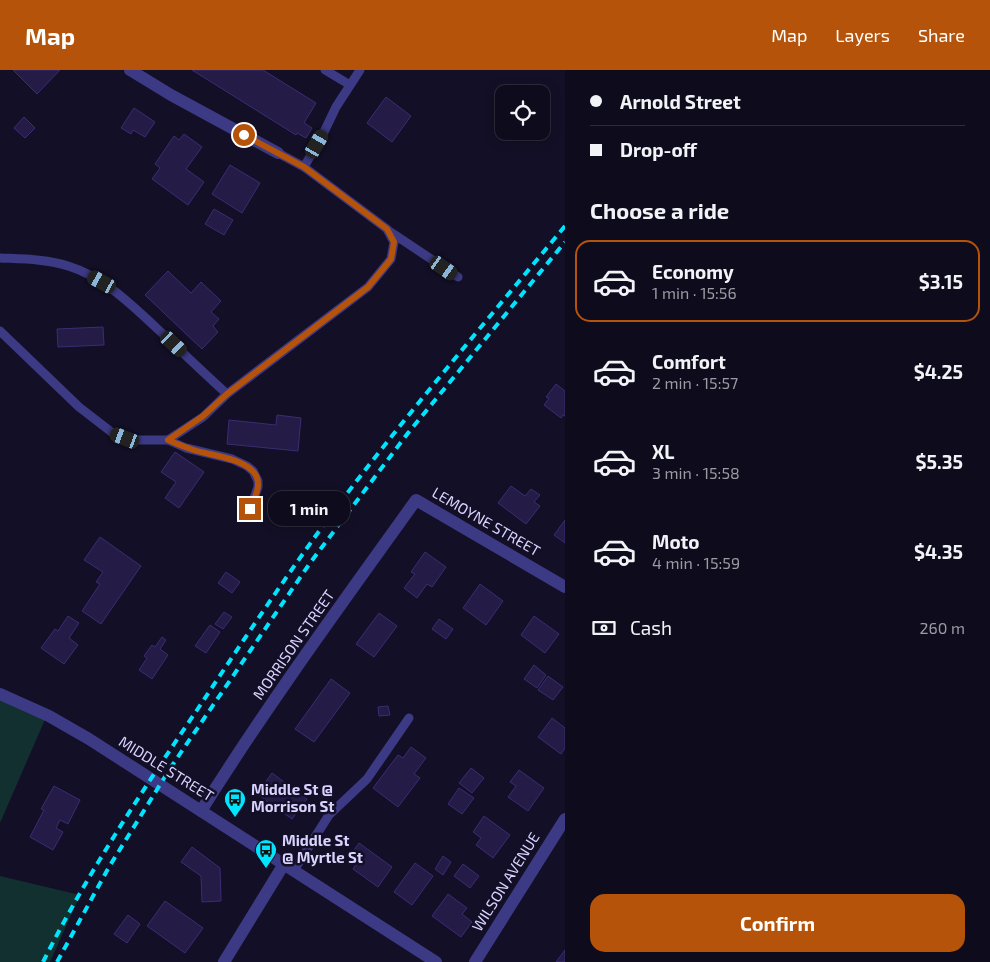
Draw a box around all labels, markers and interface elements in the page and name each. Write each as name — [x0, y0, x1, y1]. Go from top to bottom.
text: Map — [25, 21, 75, 50]
text: Map — [771, 24, 807, 46]
text: Layers — [835, 24, 890, 46]
text: Share — [918, 24, 965, 46]
map controls — [495, 85, 550, 140]
button: locate — [495, 85, 550, 140]
text: Arnold Street — [620, 90, 741, 113]
route start — [233, 124, 255, 146]
car — [303, 127, 330, 161]
text: Drop-off — [620, 138, 697, 161]
text: Choose a ride — [590, 197, 729, 223]
car — [427, 253, 460, 283]
icon: car — [592, 259, 637, 304]
text: Economy — [652, 260, 734, 283]
car — [85, 268, 118, 296]
text: $3.15 — [919, 270, 963, 293]
text: 1 min · 15:56 — [652, 283, 737, 302]
car — [157, 328, 190, 360]
icon: car — [592, 349, 637, 394]
text: Comfort — [652, 350, 726, 373]
text: $4.25 — [914, 360, 963, 383]
text: 2 min · 15:57 — [652, 373, 738, 392]
car — [108, 426, 141, 450]
icon: car — [592, 439, 637, 484]
text: XL — [652, 440, 674, 463]
text: $5.35 — [916, 450, 963, 473]
text: 3 min · 15:58 — [652, 463, 740, 482]
street label: LEMOYNE STREET — [429, 483, 544, 560]
callout: 1 min — [268, 492, 350, 526]
route end — [239, 498, 261, 520]
text: 1 min — [290, 499, 328, 518]
icon: car — [592, 529, 637, 574]
text: Moto — [652, 530, 700, 553]
text: $4.35 — [914, 540, 963, 563]
text: 4 min · 15:59 — [652, 553, 740, 572]
street label: MORRISON STREET — [249, 586, 338, 703]
icon: cash — [590, 614, 618, 642]
text: Cash — [630, 616, 672, 639]
text: 260 m — [920, 618, 965, 637]
street label: MIDDLE STREET — [116, 732, 217, 805]
place label: Middle St @ Morrison St — [251, 780, 335, 815]
bus stop icon: Middle St @ Morrison St — [223, 787, 247, 818]
street label: WILSON AVENUE — [468, 829, 543, 934]
place label: Middle St @ Myrtle St — [282, 831, 363, 867]
bus stop icon: Middle St @ Myrtle St — [254, 838, 278, 869]
button: Confirm — [590, 894, 965, 952]

